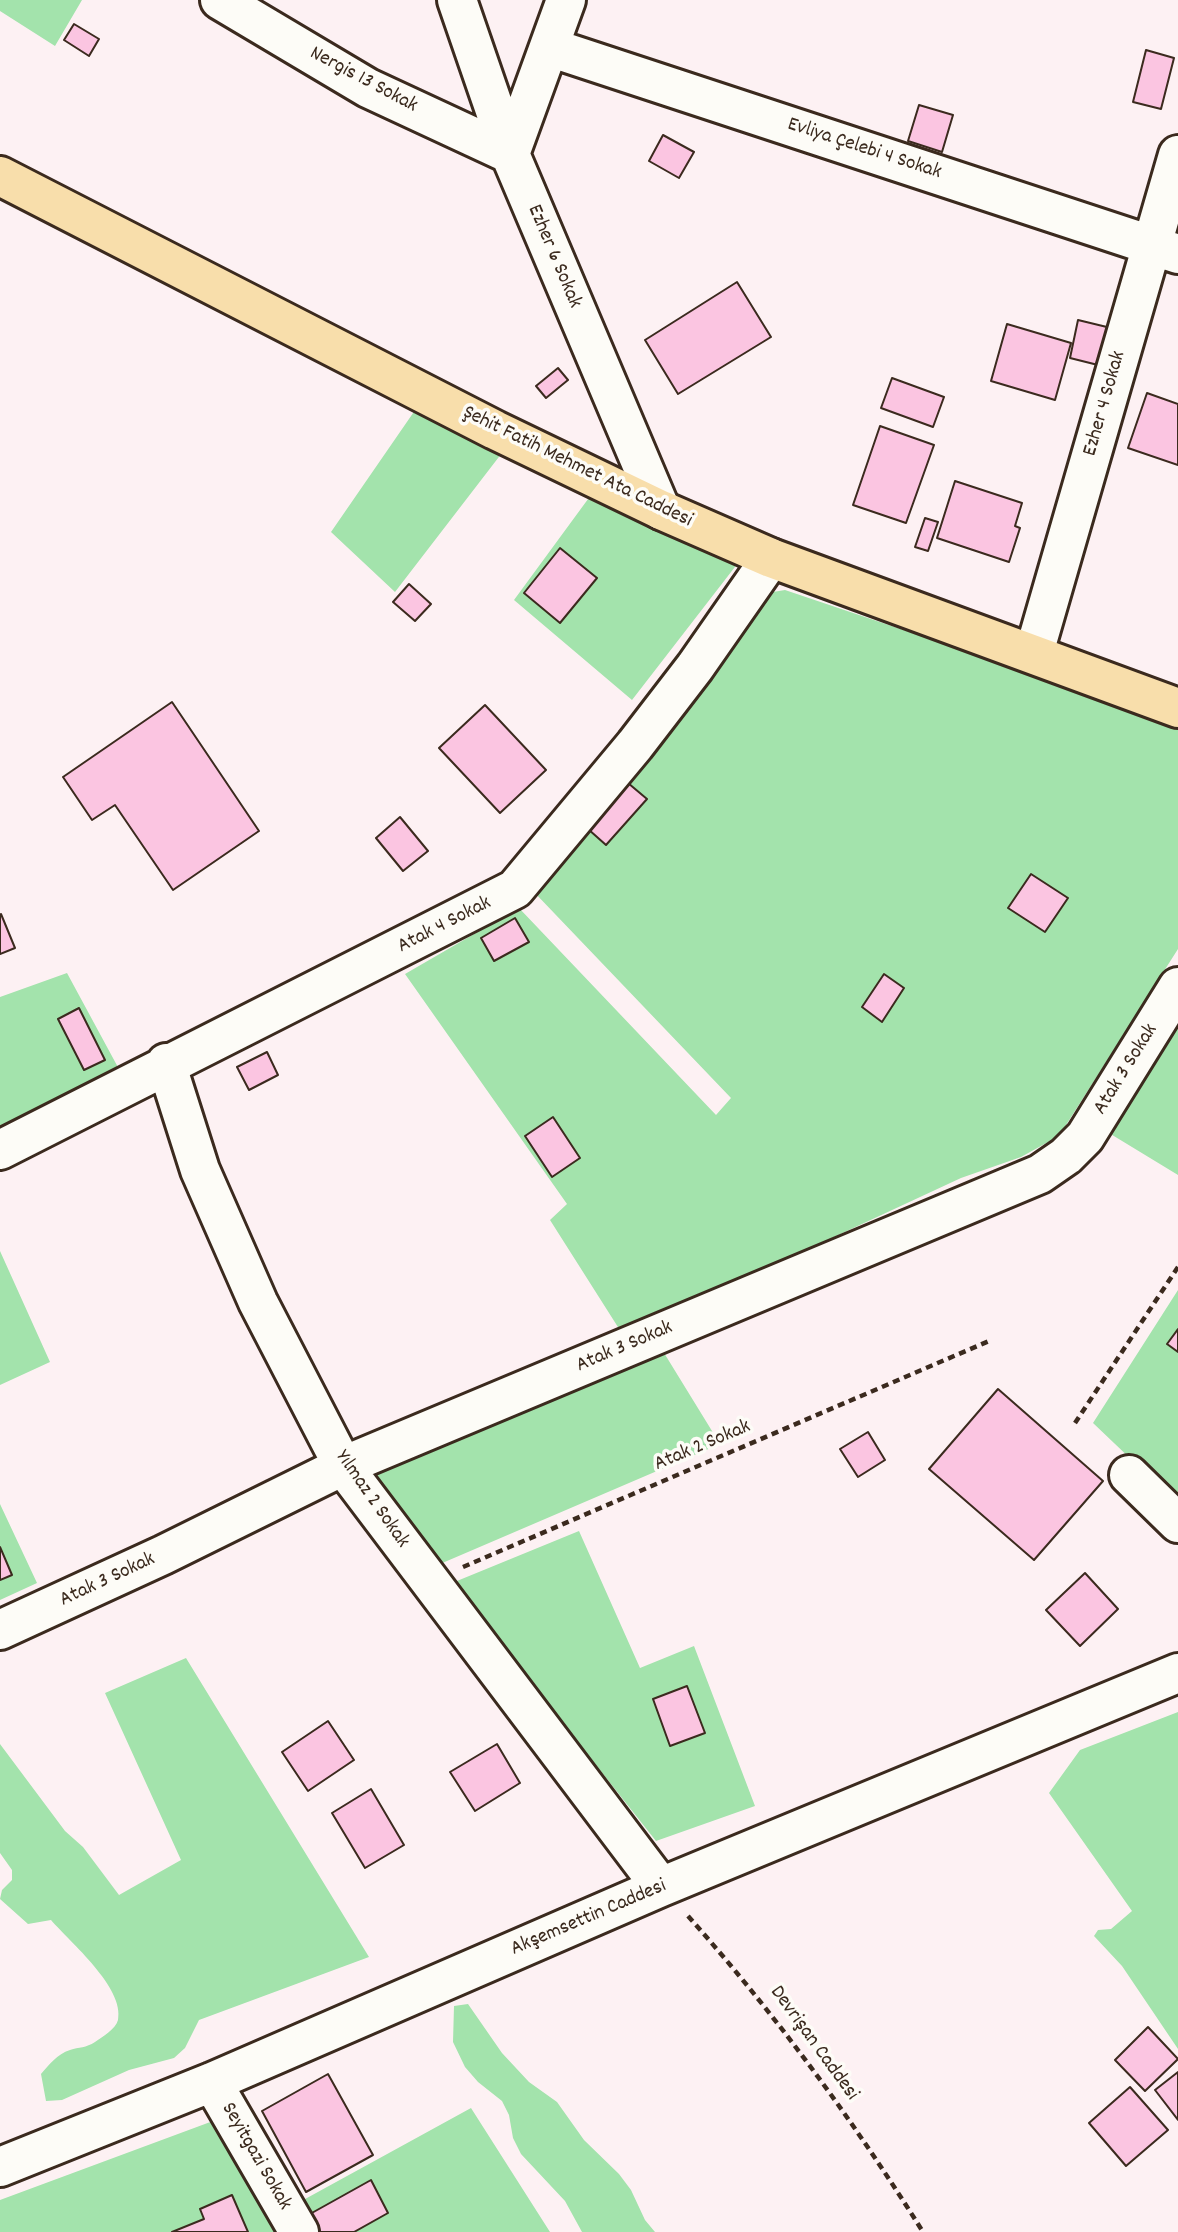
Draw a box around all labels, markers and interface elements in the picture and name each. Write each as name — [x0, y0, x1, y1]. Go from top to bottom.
street label: Nergis 13 Sokak — [305, 42, 421, 120]
street label: Evliya Çelebi 4 Sokak — [784, 113, 944, 187]
street label: Ezher 6 Sokak — [520, 202, 586, 312]
street label: Ezher 4 Sokak — [1079, 349, 1133, 459]
street label: Şehit Fatih Mehmet Ata Caddesi — [458, 401, 696, 535]
street label: Atak 4 Sokak — [394, 892, 496, 960]
street label: Atak 3 Sokak — [1089, 1020, 1165, 1120]
street label: Atak 3 Sokak — [573, 1316, 677, 1380]
street label: Atak 2 Sokak — [651, 1415, 755, 1479]
street label: Yılmaz 2 Sokak — [328, 1446, 414, 1554]
street label: Atak 3 Sokak — [56, 1548, 160, 1614]
street label: Akşemsettin Caddesi — [507, 1875, 671, 1963]
street label: Devrişan Caddesi — [763, 1982, 863, 2106]
street label: Seyitgazi Sokak — [214, 2099, 296, 2215]

